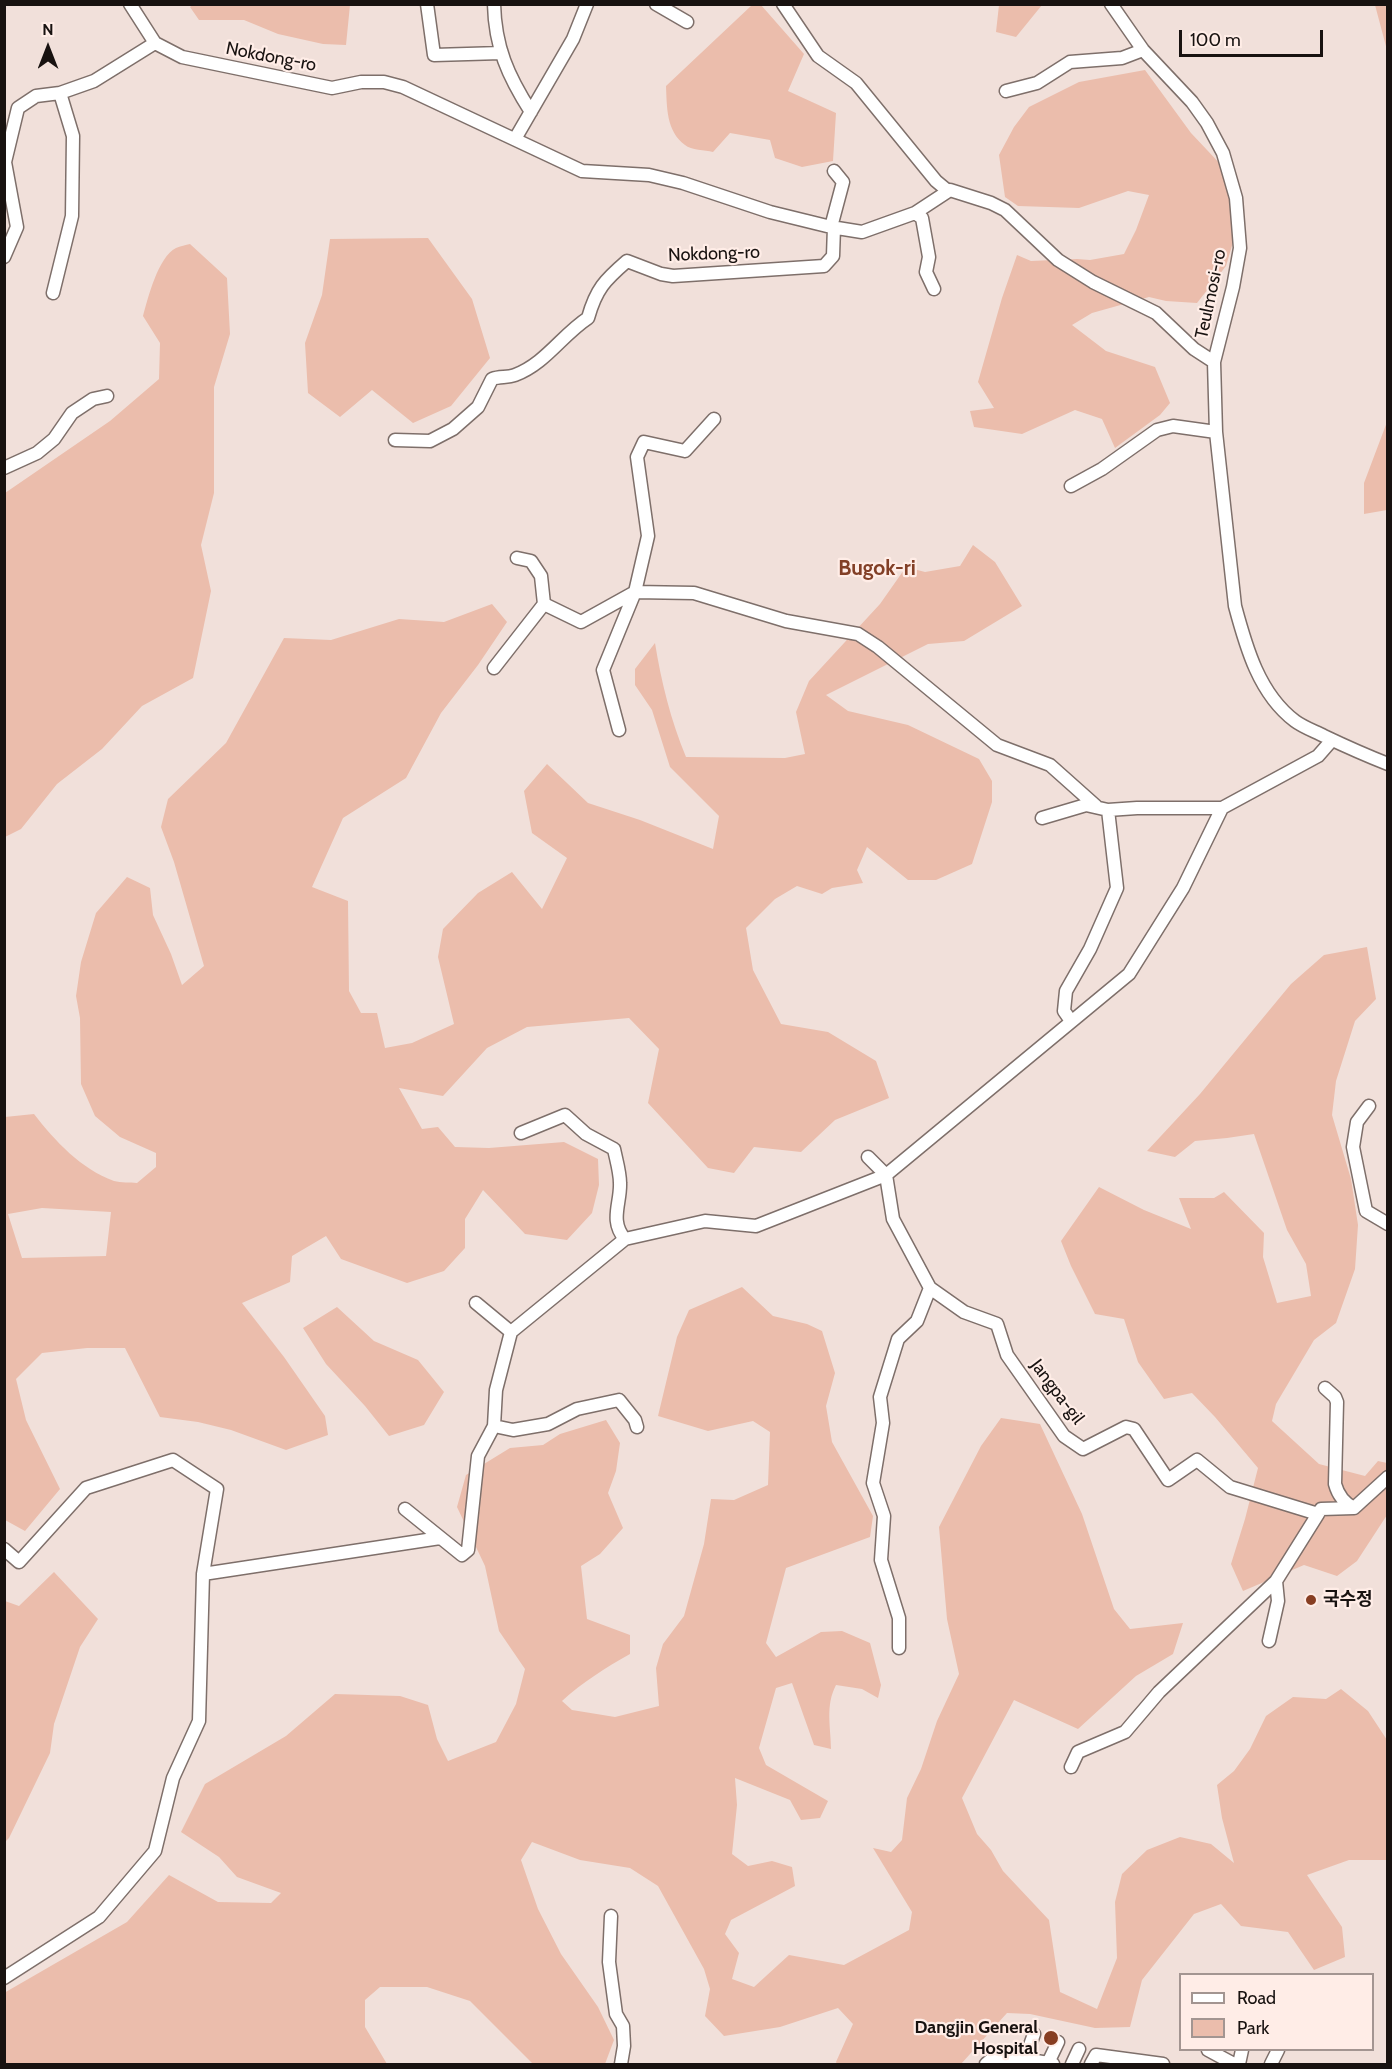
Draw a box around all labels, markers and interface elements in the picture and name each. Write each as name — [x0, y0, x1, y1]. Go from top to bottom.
north arrow — [18, 18, 78, 78]
scale bar — [1182, 18, 1326, 56]
text: N — [42, 20, 54, 39]
text: 100 m — [1190, 29, 1241, 51]
street label: Nokdong-ro — [224, 38, 318, 76]
street label: Nokdong-ro — [668, 242, 760, 266]
street label: Teulmosi-ro — [1191, 247, 1231, 341]
district label: Bugok-ri — [838, 556, 916, 582]
street label: Jangpa-gil — [1026, 1355, 1088, 1429]
place label: 국수정 — [1323, 1589, 1373, 1611]
marker: 국수정 — [1304, 1593, 1318, 1607]
legend — [1179, 1973, 1374, 2051]
text: Road — [1237, 1987, 1276, 2009]
place label: Dangjin General Hospital — [914, 2017, 1038, 2060]
text: Park — [1237, 2017, 1269, 2039]
marker: Dangjin General Hospital — [1042, 2029, 1060, 2047]

